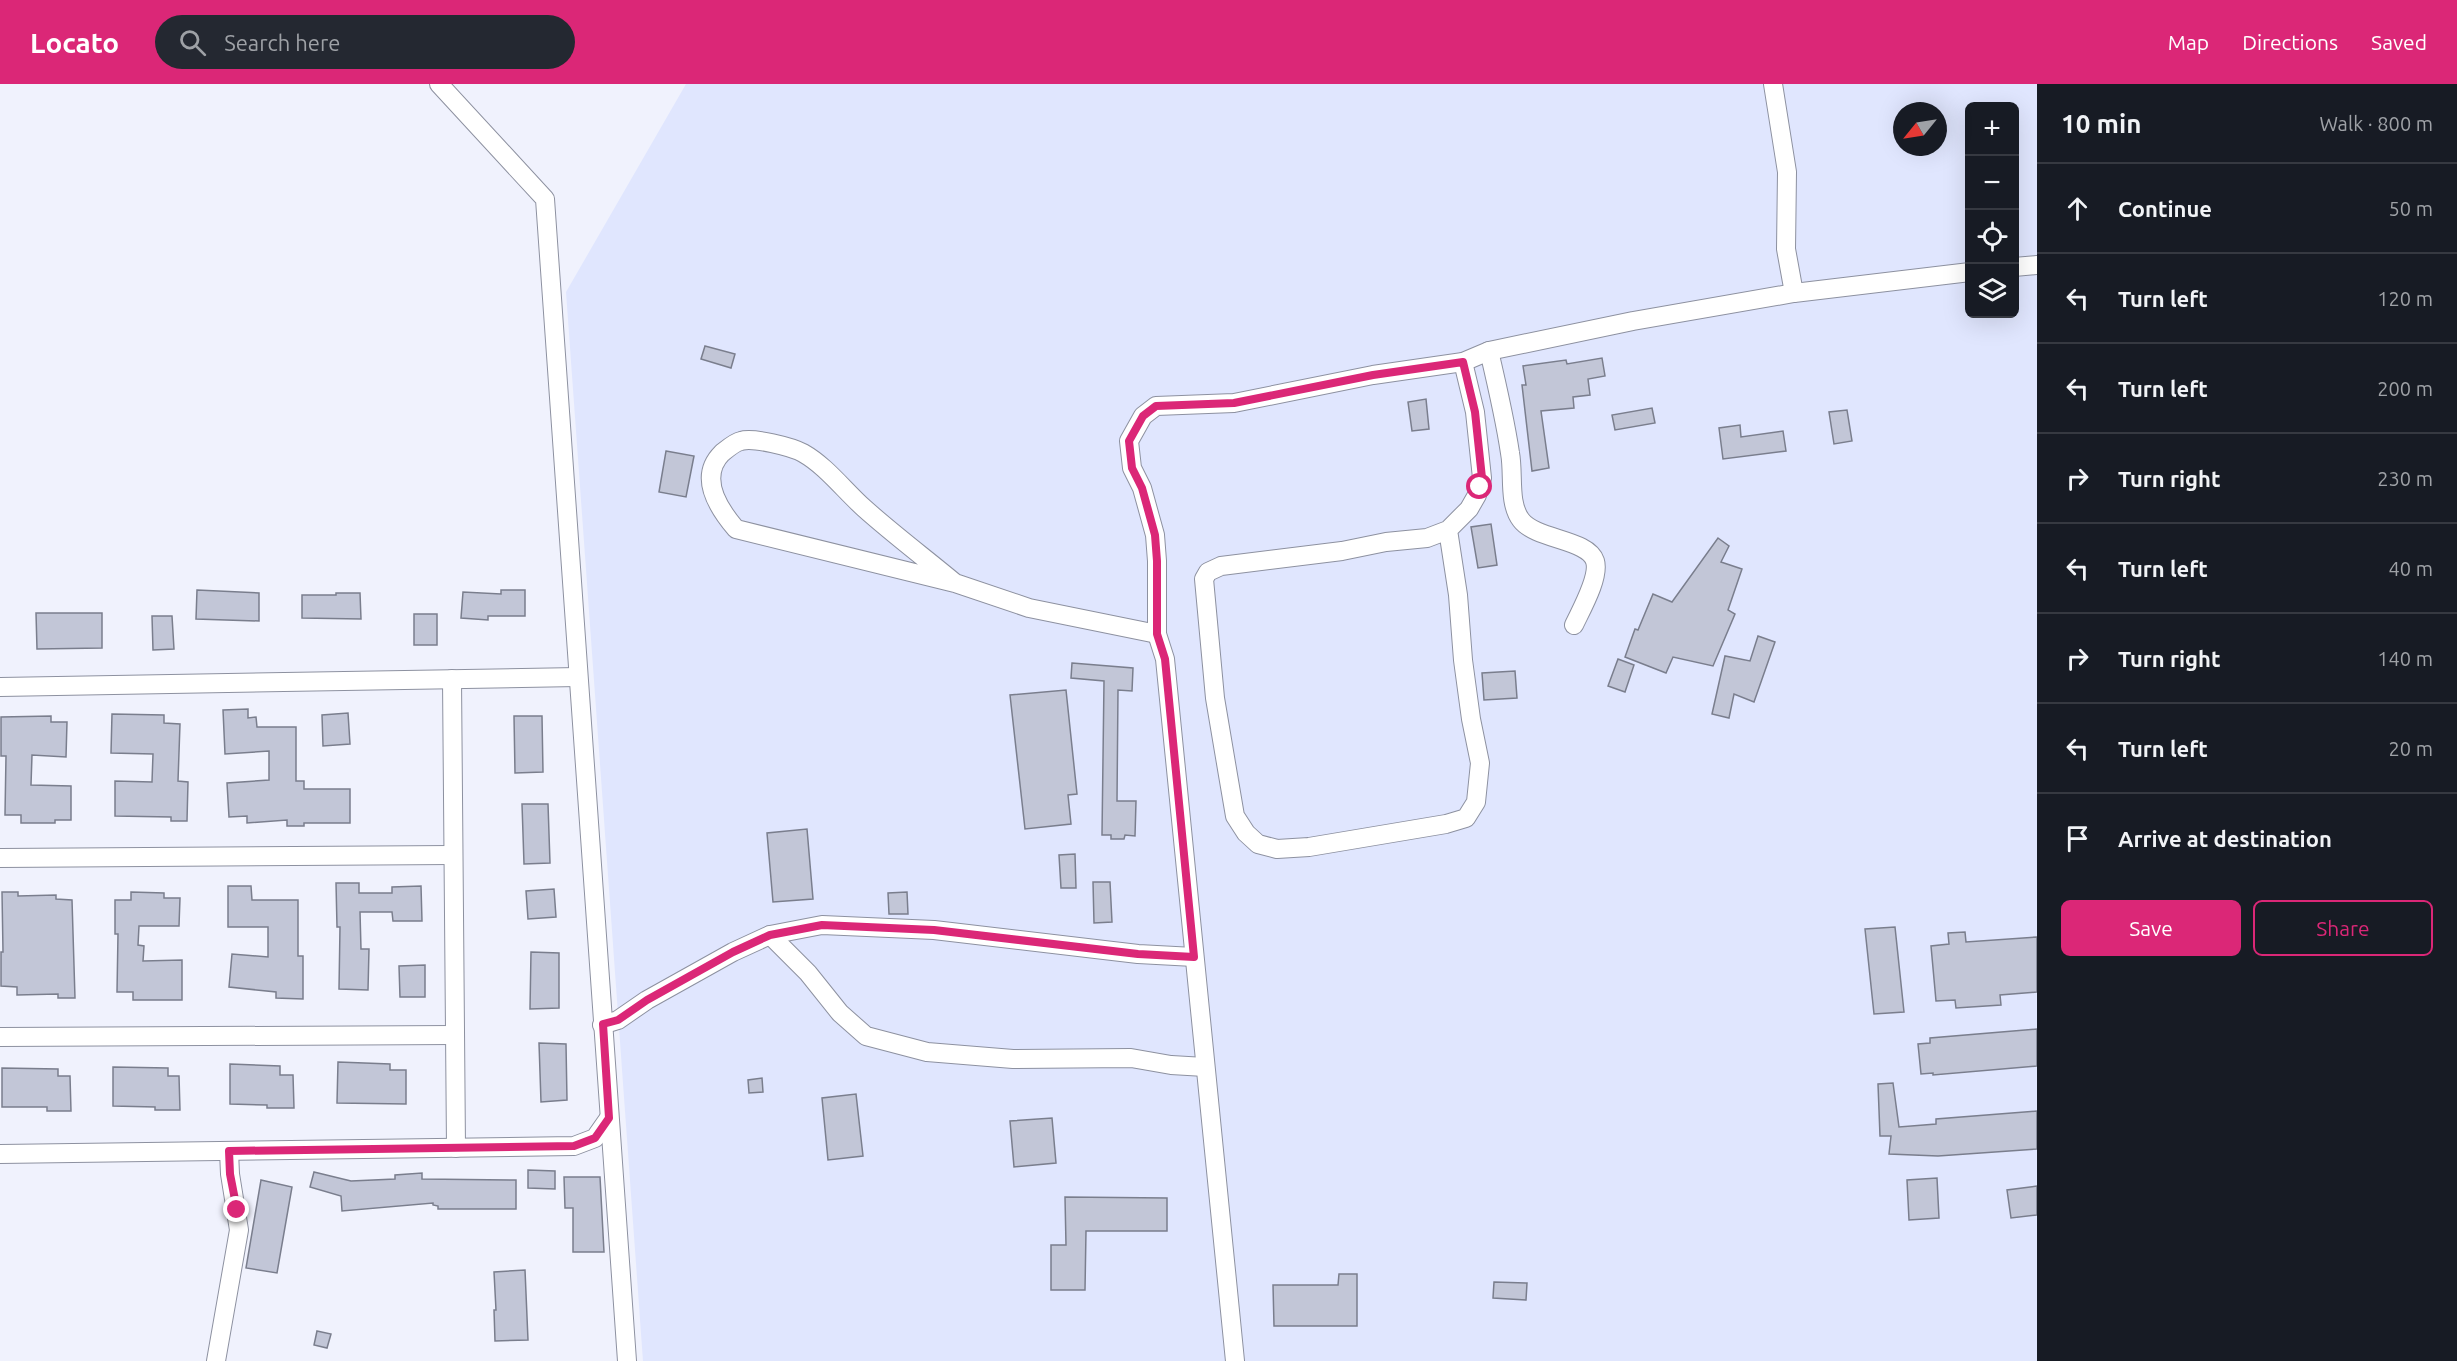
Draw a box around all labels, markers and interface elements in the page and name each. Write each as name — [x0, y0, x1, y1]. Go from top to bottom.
search box — [155, 15, 575, 69]
icon: search — [176, 26, 209, 59]
text: Locato — [30, 27, 119, 58]
text: Search here — [224, 30, 340, 55]
text: Map — [2168, 30, 2209, 54]
text: Directions — [2242, 30, 2338, 54]
text: Saved — [2371, 30, 2427, 54]
north arrow — [1893, 102, 1947, 156]
map controls — [1965, 102, 2019, 318]
button: + — [1965, 102, 2019, 156]
text: 10 min — [2061, 109, 2141, 138]
text: Walk · 800 m — [2320, 112, 2433, 135]
button: − — [1965, 156, 2019, 210]
icon: ahead — [2061, 192, 2094, 225]
text: Continue — [2118, 196, 2212, 221]
text: 50 m — [2389, 197, 2433, 220]
button: locate — [1965, 210, 2019, 264]
button: layers — [1965, 264, 2019, 318]
icon: left — [2061, 282, 2094, 315]
text: Turn left — [2118, 286, 2208, 311]
text: 120 m — [2377, 287, 2433, 310]
icon: left — [2061, 372, 2094, 405]
text: Turn left — [2118, 376, 2208, 401]
text: 200 m — [2377, 377, 2433, 400]
icon: right — [2061, 462, 2094, 495]
text: Turn right — [2118, 466, 2220, 491]
text: 230 m — [2377, 467, 2433, 490]
route start — [1466, 473, 1492, 499]
icon: left — [2061, 552, 2094, 585]
text: Turn left — [2118, 556, 2208, 581]
text: 40 m — [2389, 557, 2433, 580]
icon: right — [2061, 642, 2094, 675]
text: Turn right — [2118, 646, 2220, 671]
text: 140 m — [2377, 647, 2433, 670]
icon: left — [2061, 732, 2094, 765]
text: Turn left — [2118, 736, 2208, 761]
text: 20 m — [2389, 737, 2433, 760]
icon: arrive — [2061, 822, 2094, 855]
text: Arrive at destination — [2118, 826, 2332, 851]
button: Save — [2061, 900, 2241, 956]
button: Share — [2253, 900, 2433, 956]
route end — [223, 1196, 249, 1222]

